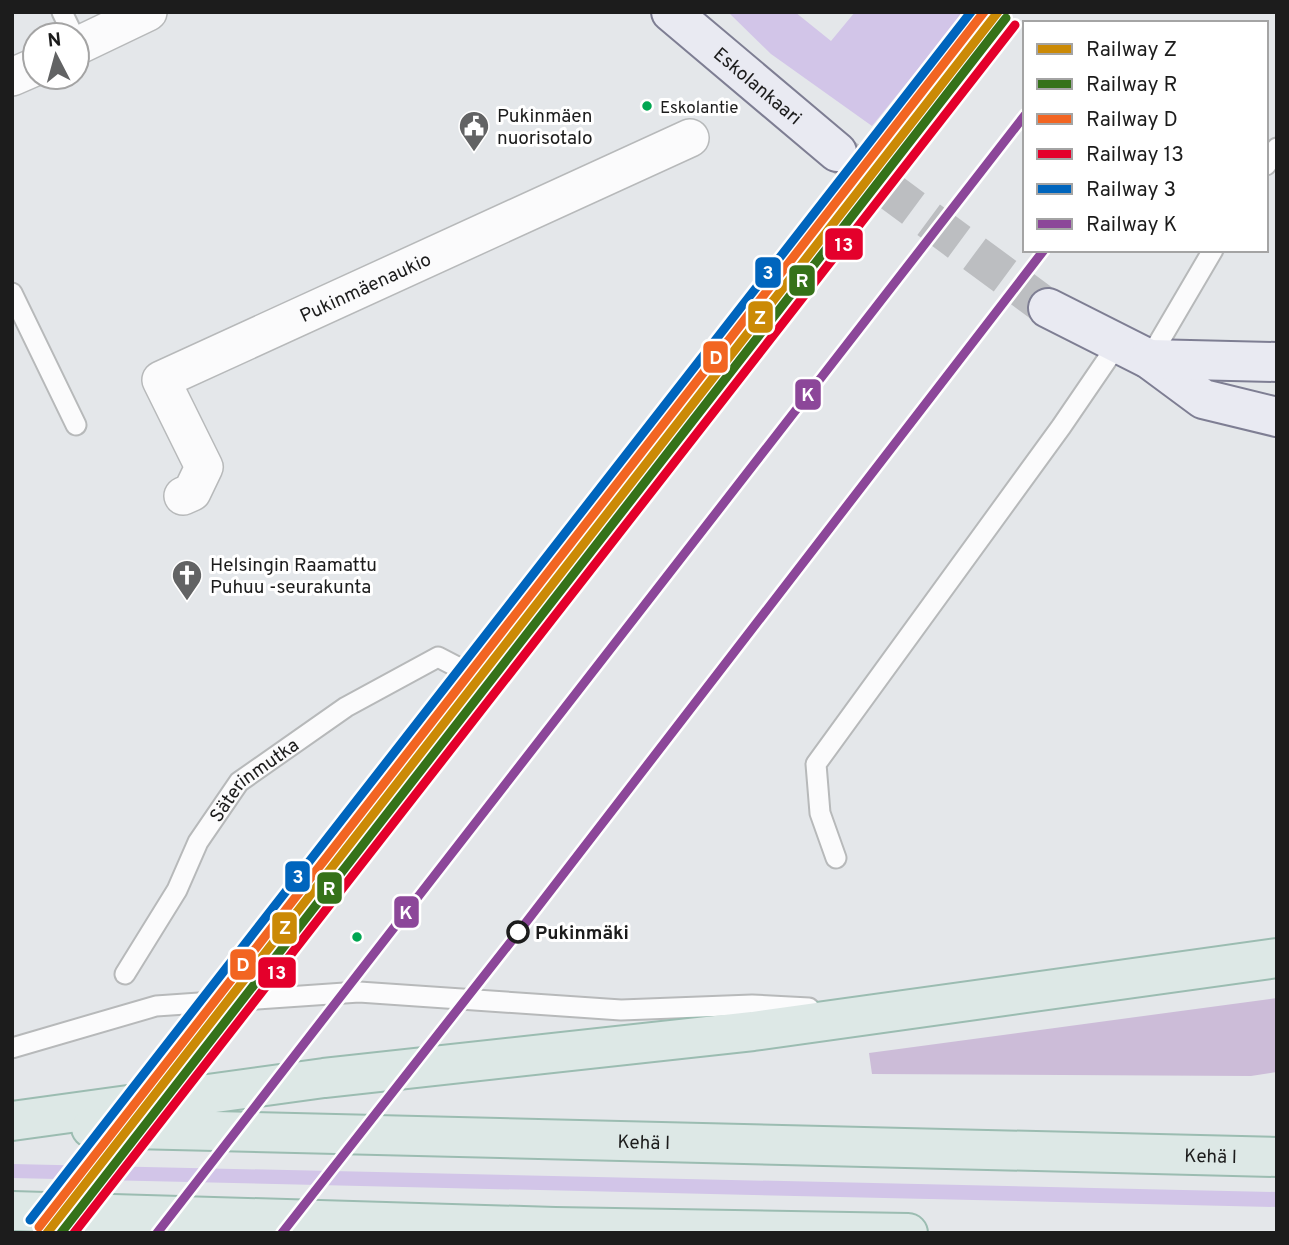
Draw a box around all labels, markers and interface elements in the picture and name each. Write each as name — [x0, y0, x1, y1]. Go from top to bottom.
north arrow — [21, 21, 91, 91]
legend — [1023, 21, 1268, 252]
text: N — [46, 28, 62, 54]
text: Railway Z — [1086, 37, 1177, 64]
street label: Eskolankaari — [708, 43, 806, 131]
text: Railway R — [1086, 72, 1177, 99]
place label: Eskolantie — [660, 98, 738, 120]
marker: Eskolantie — [640, 99, 654, 113]
place label: Pukinmäen nuorisotalo — [497, 105, 593, 151]
text: Railway D — [1086, 107, 1178, 134]
public building icon: Pukinmäen nuorisotalo — [457, 109, 491, 153]
text: Railway 13 — [1086, 142, 1184, 169]
text: Railway 3 — [1086, 177, 1176, 204]
text: Railway K — [1086, 212, 1177, 239]
line badge: 13 — [824, 227, 864, 261]
text: 13 — [835, 234, 854, 258]
street label: Pukinmäenaukio — [296, 248, 435, 329]
line badge: 3 — [754, 256, 782, 289]
text: 3 — [762, 262, 774, 286]
line badge: R — [788, 264, 816, 297]
text: R — [795, 270, 809, 294]
line badge: Z — [747, 300, 774, 334]
text: Z — [754, 307, 766, 331]
line badge: D — [702, 340, 729, 374]
text: D — [709, 347, 723, 371]
line badge: K — [794, 378, 822, 411]
text: K — [801, 384, 815, 408]
place label: Helsingin Raamattu Puhuu -seurakunta — [210, 554, 377, 600]
church icon: Helsingin Raamattu Puhuu -seurakunta — [170, 558, 204, 602]
street label: Säterinmutka — [205, 734, 304, 827]
line badge: 3 — [284, 860, 311, 893]
text: 3 — [292, 866, 304, 890]
line badge: R — [316, 871, 343, 905]
text: R — [322, 878, 336, 902]
line badge: K — [393, 895, 420, 929]
text: K — [399, 902, 413, 926]
line badge: Z — [271, 911, 298, 945]
text: Z — [279, 917, 291, 941]
marker: Pukinmäki — [507, 921, 529, 943]
place label: Pukinmäki — [535, 922, 629, 946]
unlabelled marker — [350, 930, 364, 944]
line badge: D — [229, 948, 257, 981]
text: D — [236, 954, 250, 978]
line badge: 13 — [257, 956, 297, 989]
text: 13 — [268, 962, 287, 986]
street label: Kehä I — [617, 1131, 671, 1156]
street label: Kehä I — [1184, 1145, 1237, 1170]

